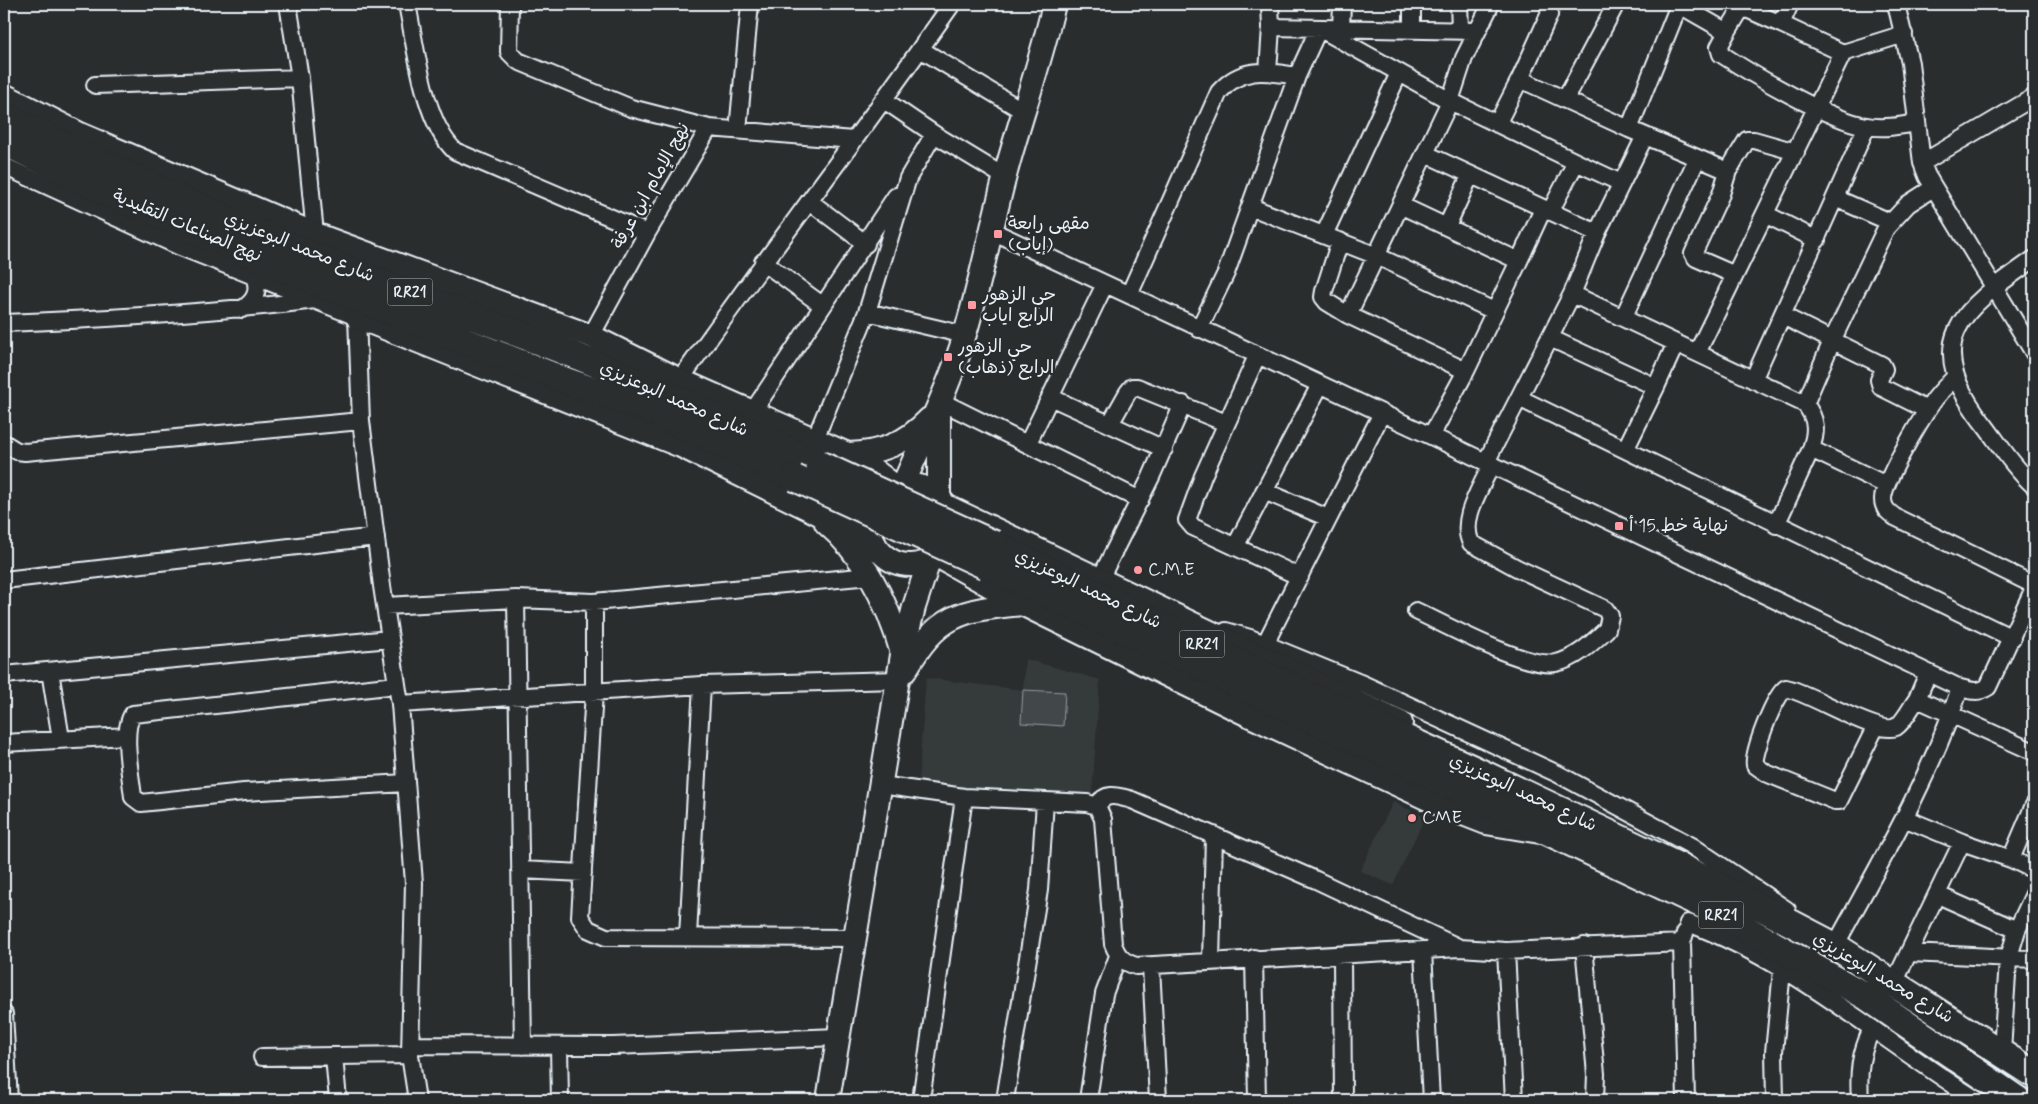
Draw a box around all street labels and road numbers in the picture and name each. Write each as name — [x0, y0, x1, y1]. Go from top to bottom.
street label: نهج الإمام ابن عرفة — [606, 118, 697, 254]
street label: نهج الصناعات التقليدية — [109, 184, 265, 268]
street label: شارع محمد البوعزيزي — [220, 206, 378, 288]
road number: RR21 — [388, 278, 432, 306]
street label: شارع محمد البوعزيزي — [596, 355, 752, 443]
street label: شارع محمد البوعزيزي — [1011, 543, 1165, 635]
road number: RR21 — [1180, 630, 1224, 658]
street label: شارع محمد البوعزيزي — [1445, 748, 1601, 838]
road number: RR21 — [1698, 902, 1744, 928]
street label: شارع محمد البوعزيزي — [1808, 926, 1958, 1030]

